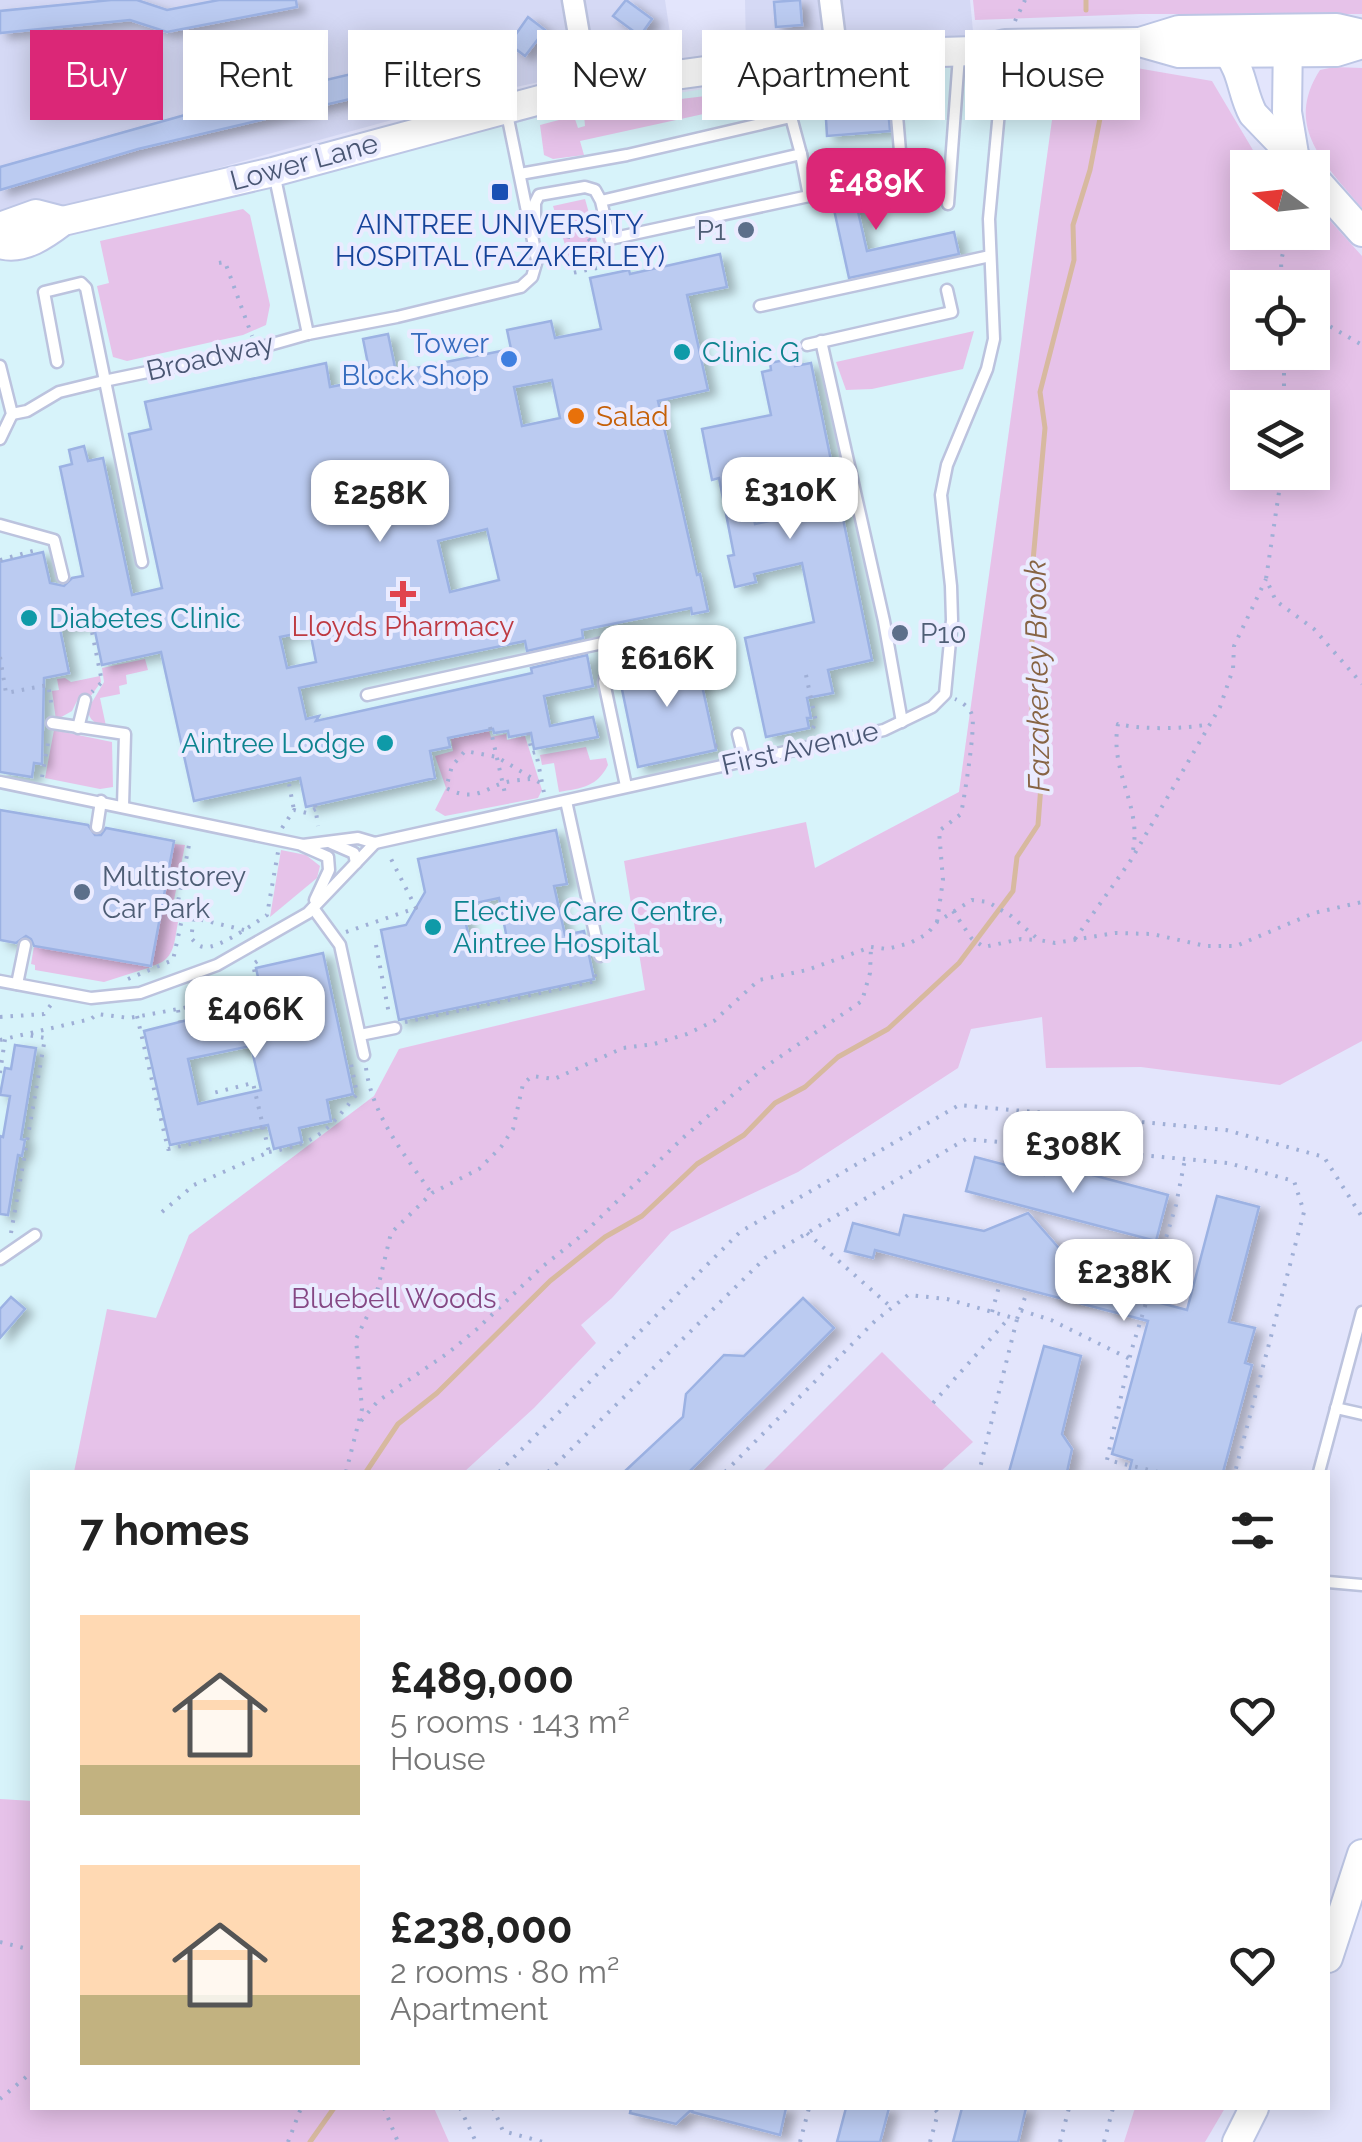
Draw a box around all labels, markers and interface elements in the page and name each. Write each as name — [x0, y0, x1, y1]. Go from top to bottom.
chip: Buy — [30, 30, 163, 120]
chip: Rent — [183, 30, 328, 120]
chip: Filters — [348, 30, 517, 120]
chip: New — [537, 30, 682, 120]
chip: Apartment — [702, 30, 945, 120]
chip: House — [965, 30, 1140, 120]
street label: Lower Lane — [227, 126, 381, 198]
pin: £489K — [806, 148, 946, 233]
north arrow — [1230, 150, 1330, 250]
map controls — [1230, 150, 1330, 490]
text: £489K — [828, 162, 924, 199]
marker: AINTREE UNIVERSITY HOSPITAL (FAZAKERLEY) — [489, 181, 511, 203]
place label: AINTREE UNIVERSITY HOSPITAL (FAZAKERLEY) — [335, 208, 665, 273]
place label: P1 — [697, 214, 726, 247]
marker: P1 — [735, 219, 757, 241]
button: locate — [1230, 270, 1330, 370]
street label: Broadway — [143, 326, 277, 388]
place label: Tower Block Shop — [341, 327, 489, 392]
place label: Clinic G — [702, 336, 800, 369]
marker: Clinic G — [671, 341, 693, 363]
marker: Tower Block Shop — [498, 348, 520, 370]
button: layers — [1230, 390, 1330, 490]
place label: Salad — [596, 400, 669, 433]
marker: Salad — [565, 405, 587, 427]
pin: £310K — [720, 457, 860, 542]
pin: £258K — [310, 460, 450, 545]
text: £310K — [744, 471, 836, 508]
text: £258K — [333, 474, 427, 511]
water label: Fazakerley Brook — [1017, 559, 1057, 793]
marker: Lloyds Pharmacy — [392, 583, 414, 605]
place label: Diabetes Clinic — [49, 602, 241, 635]
marker: Diabetes Clinic — [18, 607, 40, 629]
place label: Lloyds Pharmacy — [292, 610, 514, 643]
place label: P10 — [920, 617, 967, 650]
marker: P10 — [889, 622, 911, 644]
pin: £616K — [597, 625, 737, 710]
text: £616K — [620, 639, 714, 676]
street label: First Avenue — [718, 714, 882, 782]
place label: Aintree Lodge — [181, 727, 365, 760]
marker: Aintree Lodge — [374, 732, 396, 754]
place label: Multistorey Car Park — [102, 860, 246, 925]
marker: Multistorey Car Park — [71, 881, 93, 903]
place label: Elective Care Centre, Aintree Hospital — [453, 895, 724, 960]
marker: Elective Care Centre, Aintree Hospital — [422, 916, 444, 938]
pin: £406K — [185, 976, 325, 1061]
text: £406K — [207, 990, 303, 1027]
pin: £308K — [1003, 1111, 1143, 1196]
text: £308K — [1025, 1125, 1121, 1162]
pin: £238K — [1054, 1239, 1194, 1324]
text: £238K — [1077, 1253, 1171, 1290]
park label: Bluebell Woods — [291, 1282, 497, 1315]
icon: filters — [1225, 1503, 1280, 1558]
text: 7 homes — [80, 1506, 249, 1555]
text: £489,000 — [390, 1654, 574, 1703]
icon: home — [160, 1655, 280, 1775]
icon: heart — [1225, 1688, 1280, 1743]
text: 5 rooms · 143 m² — [390, 1703, 630, 1740]
text: House — [390, 1740, 486, 1777]
text: £238,000 — [390, 1904, 573, 1953]
icon: home — [160, 1905, 280, 2025]
icon: heart — [1225, 1938, 1280, 1993]
text: 2 rooms · 80 m² — [390, 1953, 619, 1990]
text: Apartment — [390, 1990, 548, 2027]

